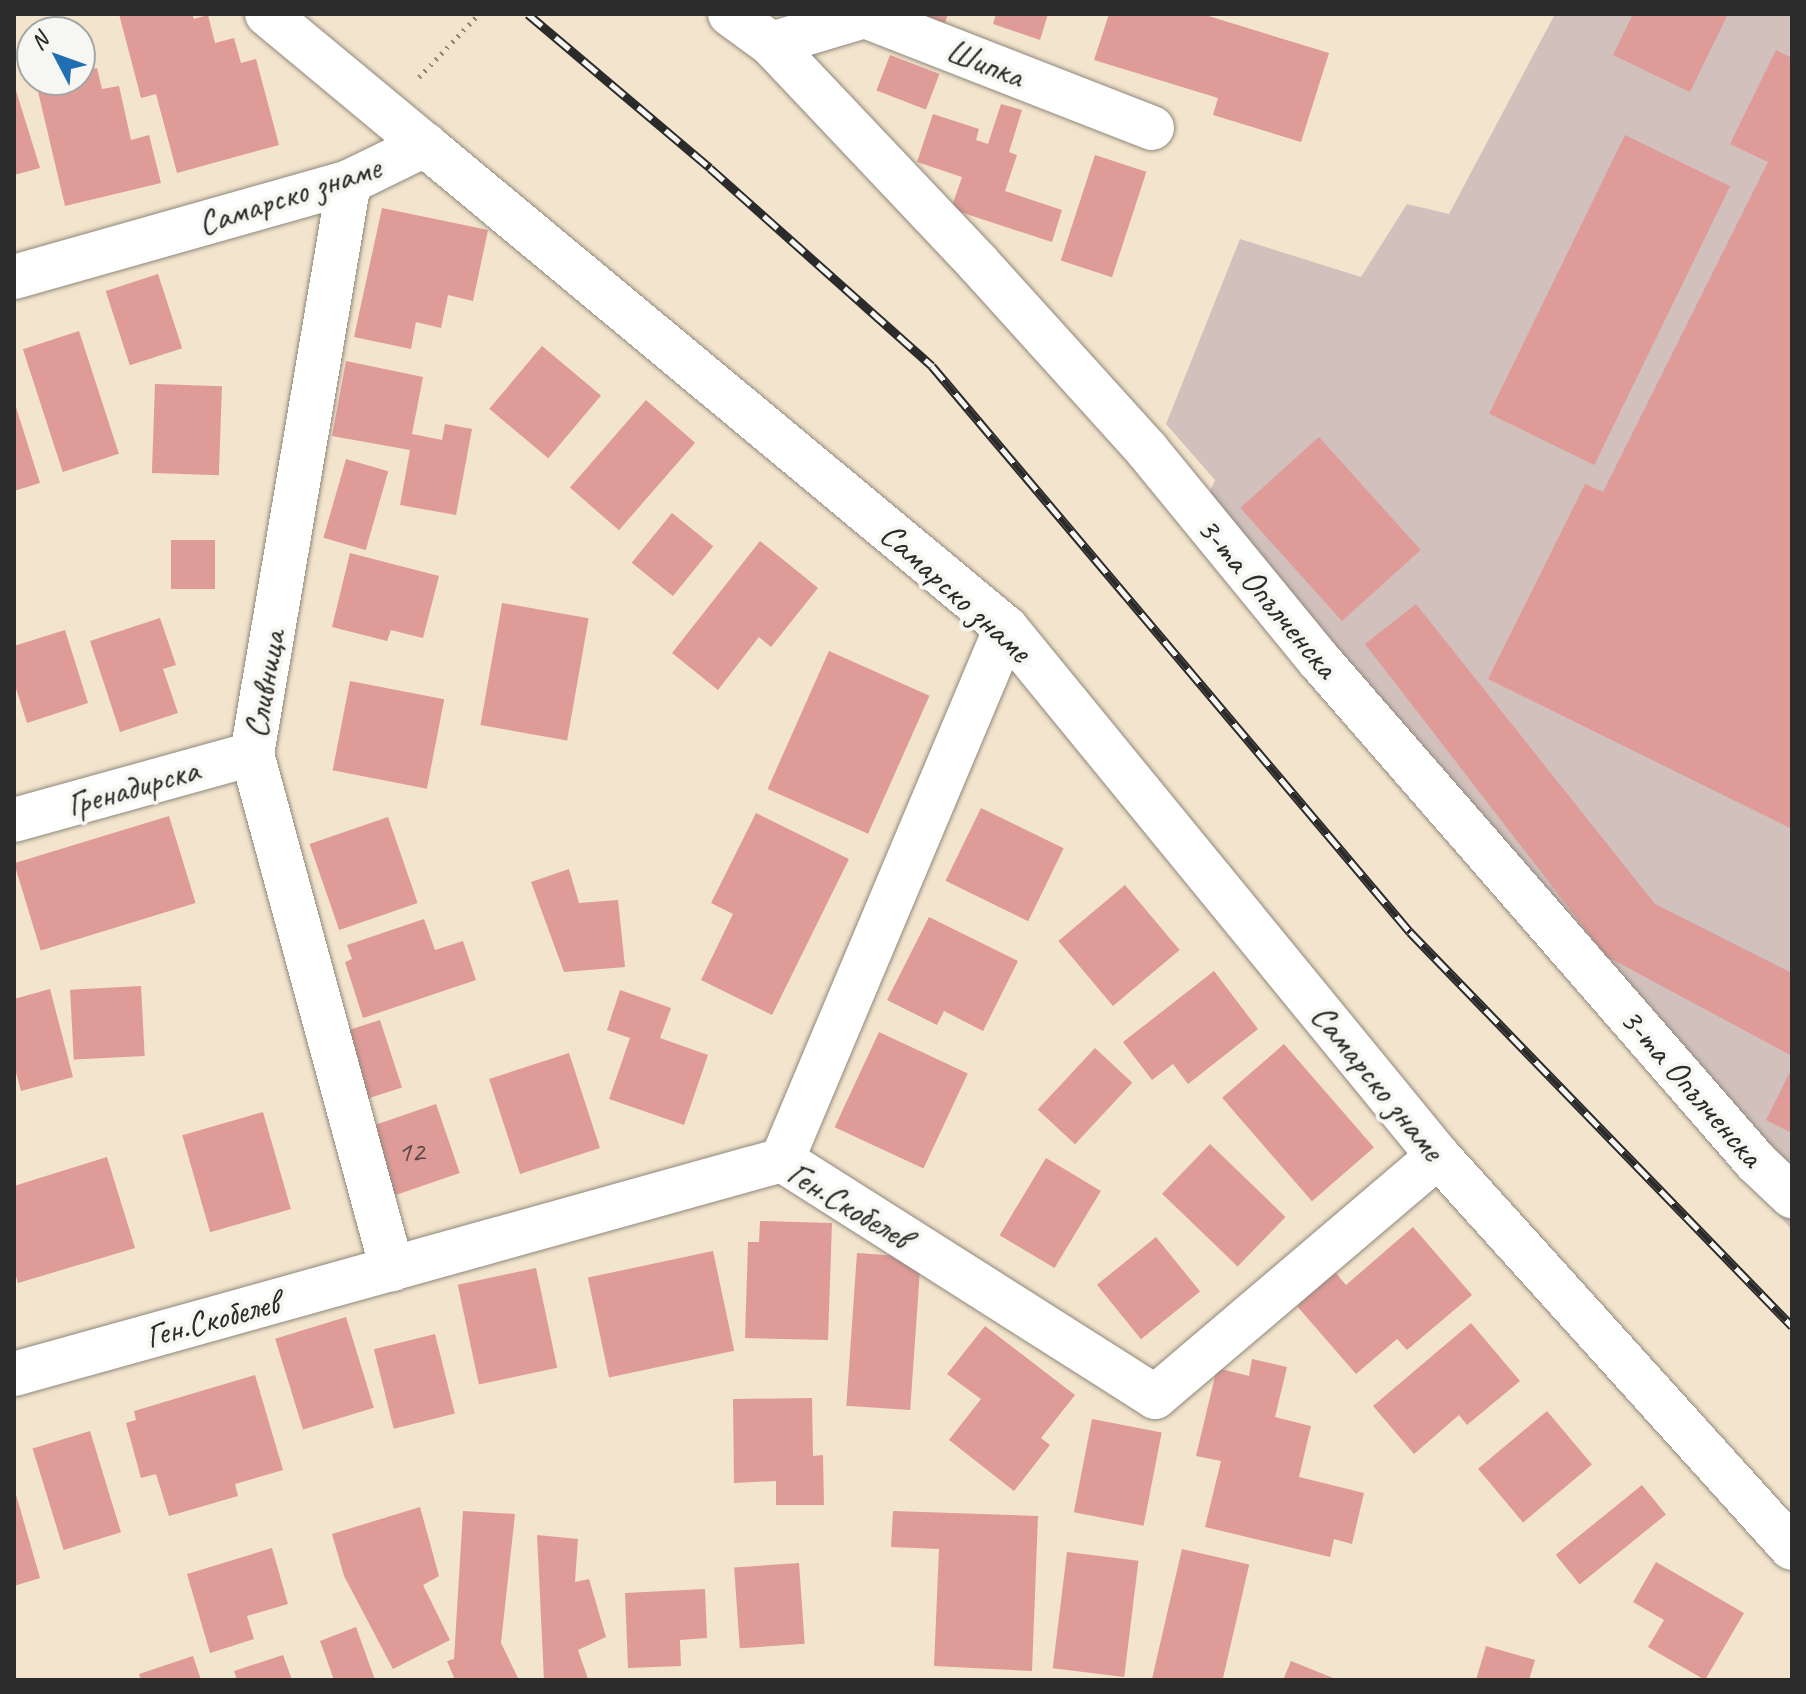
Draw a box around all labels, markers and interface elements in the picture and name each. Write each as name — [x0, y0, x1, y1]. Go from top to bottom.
north arrow — [16, 16, 96, 96]
text: N — [24, 27, 54, 56]
street label: Шипка — [941, 30, 1029, 96]
street label: Самарско знаме — [194, 147, 384, 243]
street label: 3-та Опълченска — [1189, 508, 1347, 686]
street label: Самарско знаме — [873, 514, 1039, 670]
street label: Сливница — [235, 627, 293, 741]
street label: Гренадирска — [62, 749, 204, 825]
street label: Самарско знаме — [1303, 996, 1453, 1168]
street label: 3-та Опълченска — [1612, 999, 1772, 1175]
house number: 12 — [398, 1133, 424, 1169]
street label: Ген.Скобелев — [780, 1152, 918, 1258]
street label: Ген.Скобелев — [141, 1282, 283, 1356]

